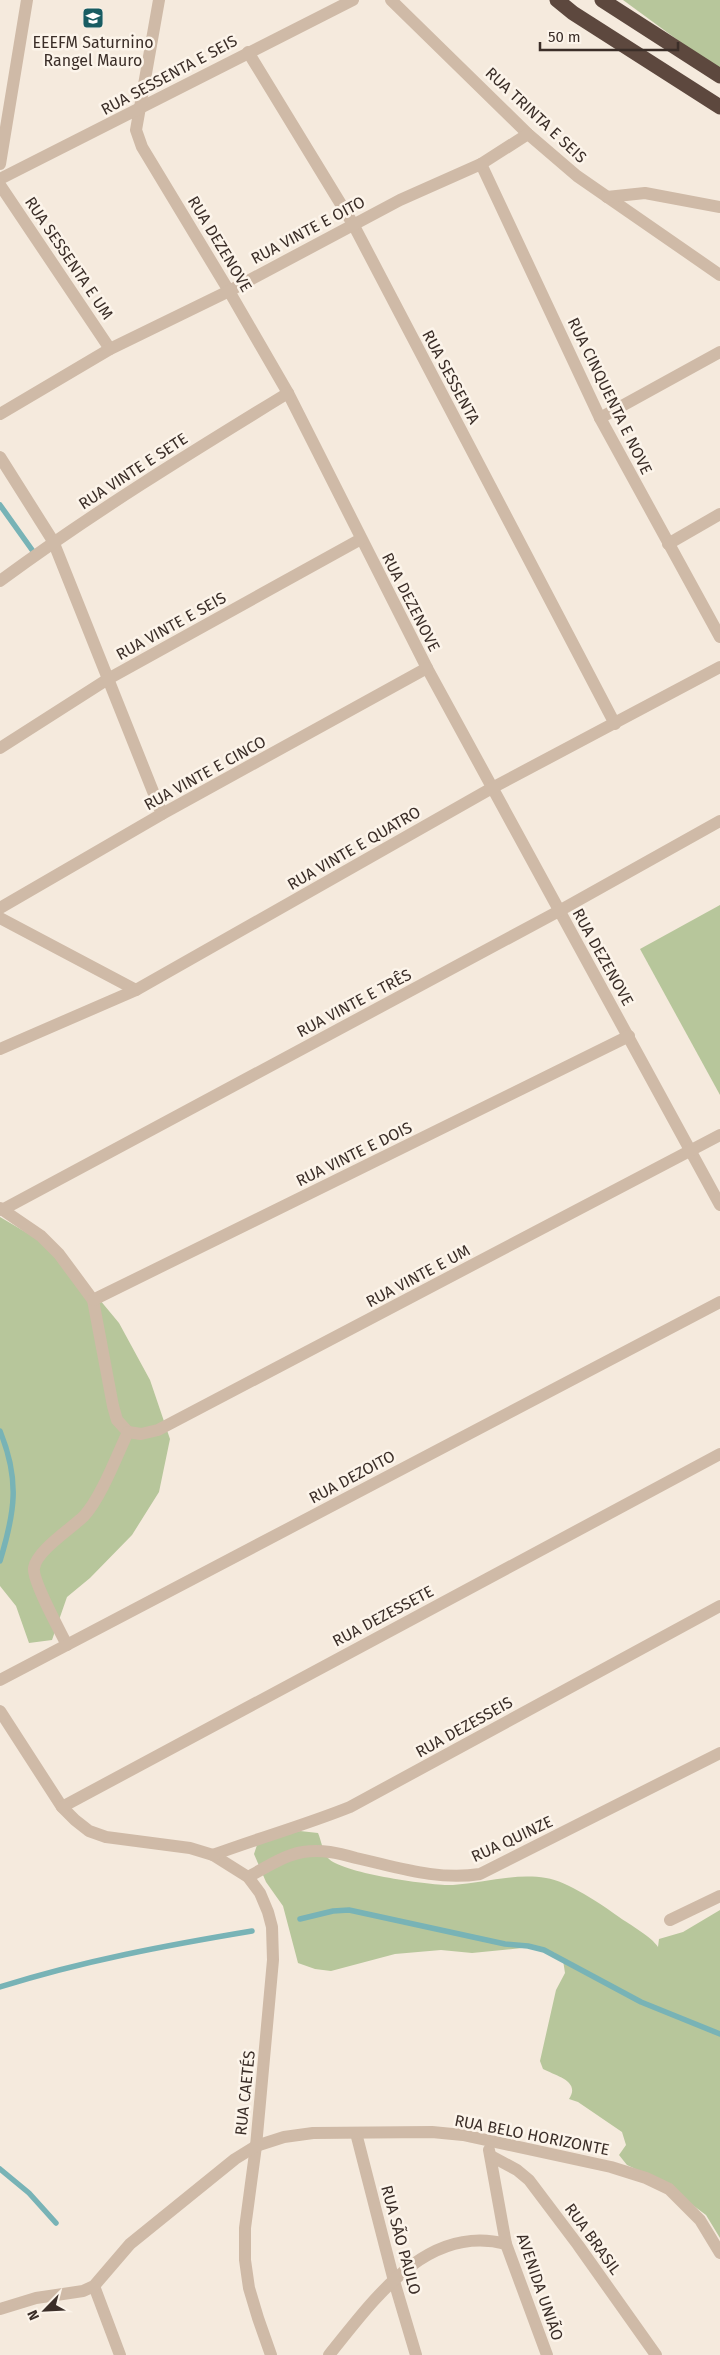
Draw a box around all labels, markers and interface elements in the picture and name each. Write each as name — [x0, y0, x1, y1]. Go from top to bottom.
school or university icon: EEEFM Saturnino Rangel Mauro — [81, 6, 105, 30]
scale bar — [540, 20, 678, 52]
text: 50 m — [548, 28, 581, 46]
street label: RUA SESSENTA E SEIS — [98, 31, 241, 119]
place label: EEEFM Saturnino Rangel Mauro — [32, 33, 154, 70]
street label: RUA TRINTA E SEIS — [481, 63, 591, 167]
street label: RUA VINTE E OITO — [248, 192, 368, 268]
street label: RUA SESSENTA E UM — [21, 193, 117, 323]
street label: RUA DEZENOVE — [184, 193, 256, 295]
street label: RUA CINQUENTA E NOVE — [564, 314, 656, 478]
street label: RUA SESSENTA — [418, 327, 484, 428]
street label: RUA VINTE E SETE — [75, 429, 191, 513]
street label: RUA DEZENOVE — [378, 549, 444, 655]
street label: RUA VINTE E SEIS — [113, 588, 229, 664]
street label: RUA VINTE E CINCO — [141, 732, 269, 814]
street label: RUA VINTE E QUATRO — [284, 802, 424, 894]
street label: RUA DEZENOVE — [568, 905, 638, 1009]
street label: RUA VINTE E TRÊS — [293, 964, 415, 1041]
street label: RUA VINTE E DOIS — [293, 1118, 415, 1190]
street label: RUA VINTE E UM — [363, 1241, 473, 1311]
street label: RUA DEZOITO — [306, 1446, 398, 1508]
street label: RUA DEZESSETE — [329, 1581, 437, 1651]
street label: RUA DEZESSEIS — [412, 1692, 516, 1762]
street label: RUA QUINZE — [468, 1812, 556, 1866]
street label: RUA CAETÉS — [230, 2049, 259, 2137]
street label: RUA BELO HORIZONTE — [453, 2111, 611, 2159]
street label: RUA SÃO PAULO — [377, 2183, 425, 2297]
street label: RUA BRASIL — [561, 2200, 625, 2278]
street label: AVENIDA UNIÃO — [513, 2231, 567, 2343]
north arrow — [20, 2285, 70, 2335]
text: N — [24, 2307, 43, 2323]

